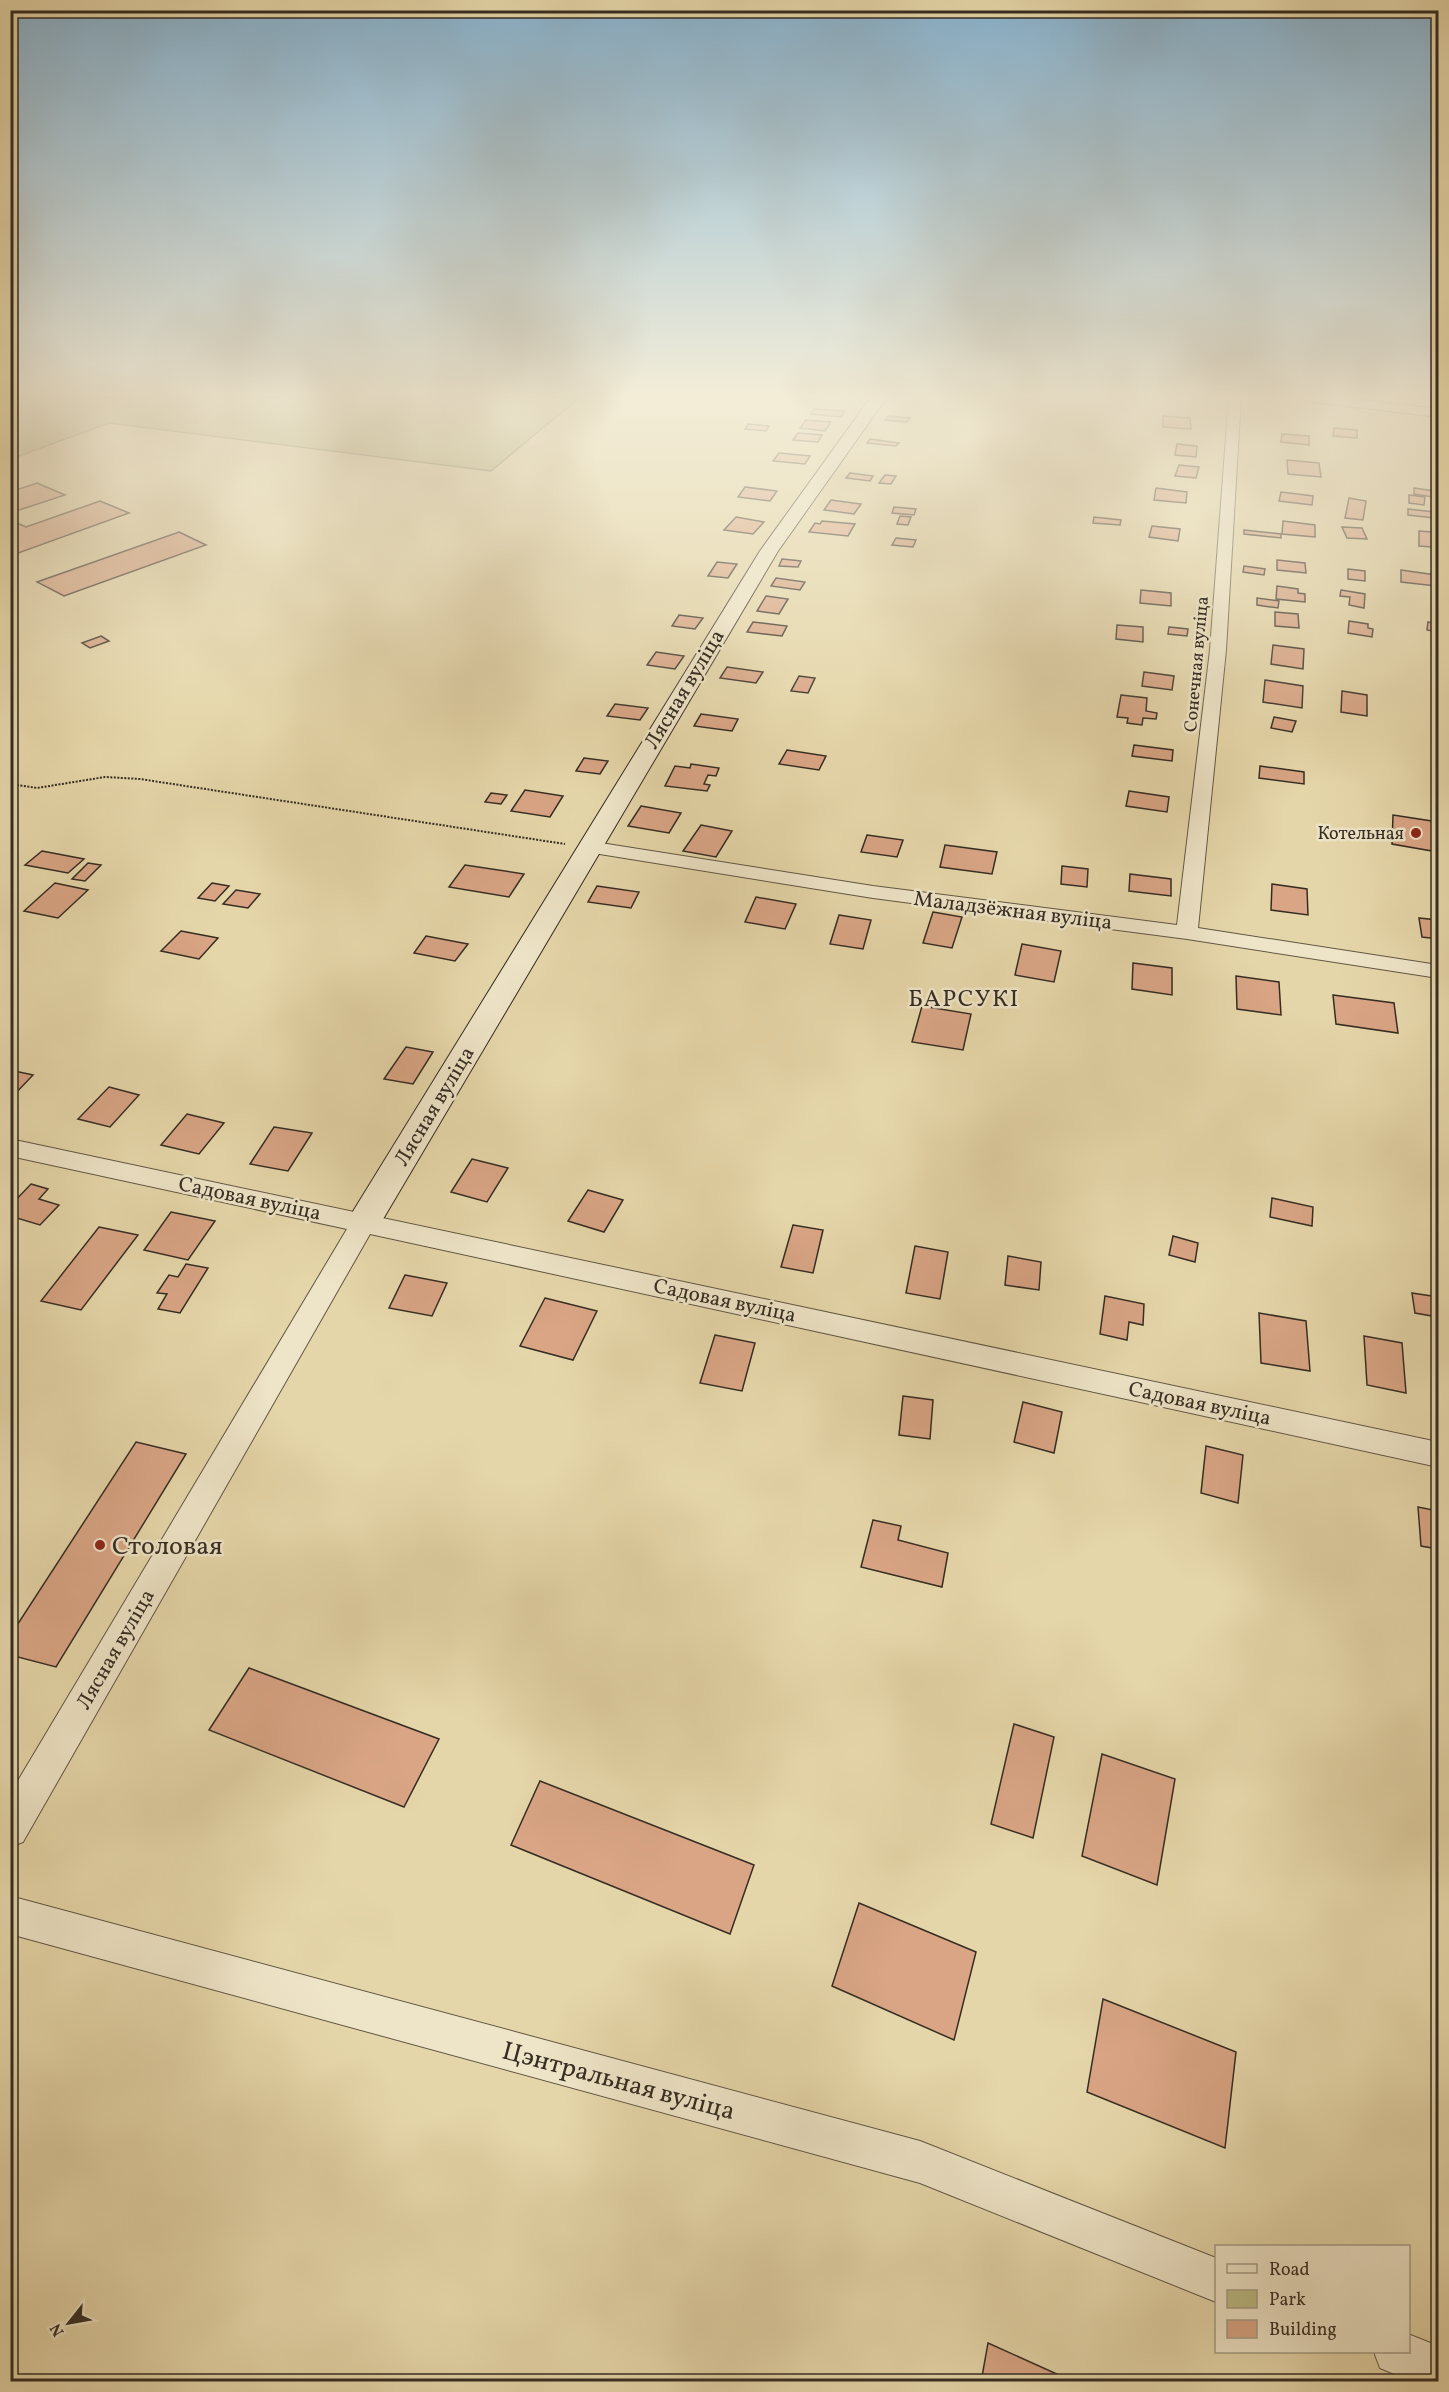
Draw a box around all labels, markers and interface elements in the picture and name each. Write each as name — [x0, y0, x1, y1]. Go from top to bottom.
street label: Сонечная вуліца — [1179, 595, 1216, 733]
street label: Лясная вуліца — [638, 625, 732, 755]
place label: Котельная — [1318, 822, 1404, 847]
marker: Котельная — [1409, 826, 1423, 840]
street label: Маладзёжная вуліца — [912, 885, 1114, 938]
district label: БАРСУКІ — [908, 983, 1020, 1017]
street label: Лясная вуліца — [388, 1042, 482, 1172]
street label: Садовая вуліца — [176, 1170, 324, 1229]
street label: Садовая вуліца — [651, 1272, 799, 1331]
street label: Садовая вуліца — [1126, 1375, 1274, 1434]
place label: Столовая — [112, 1529, 223, 1565]
marker: Столовая — [93, 1538, 107, 1552]
street label: Лясная вуліца — [70, 1584, 163, 1715]
street label: Цэнтральная вуліца — [498, 2034, 739, 2130]
legend — [1215, 2245, 1410, 2353]
text: Road — [1269, 2258, 1310, 2283]
text: Park — [1269, 2288, 1306, 2313]
north arrow — [39, 2293, 99, 2353]
text: Building — [1269, 2318, 1337, 2343]
text: N — [45, 2319, 70, 2340]

